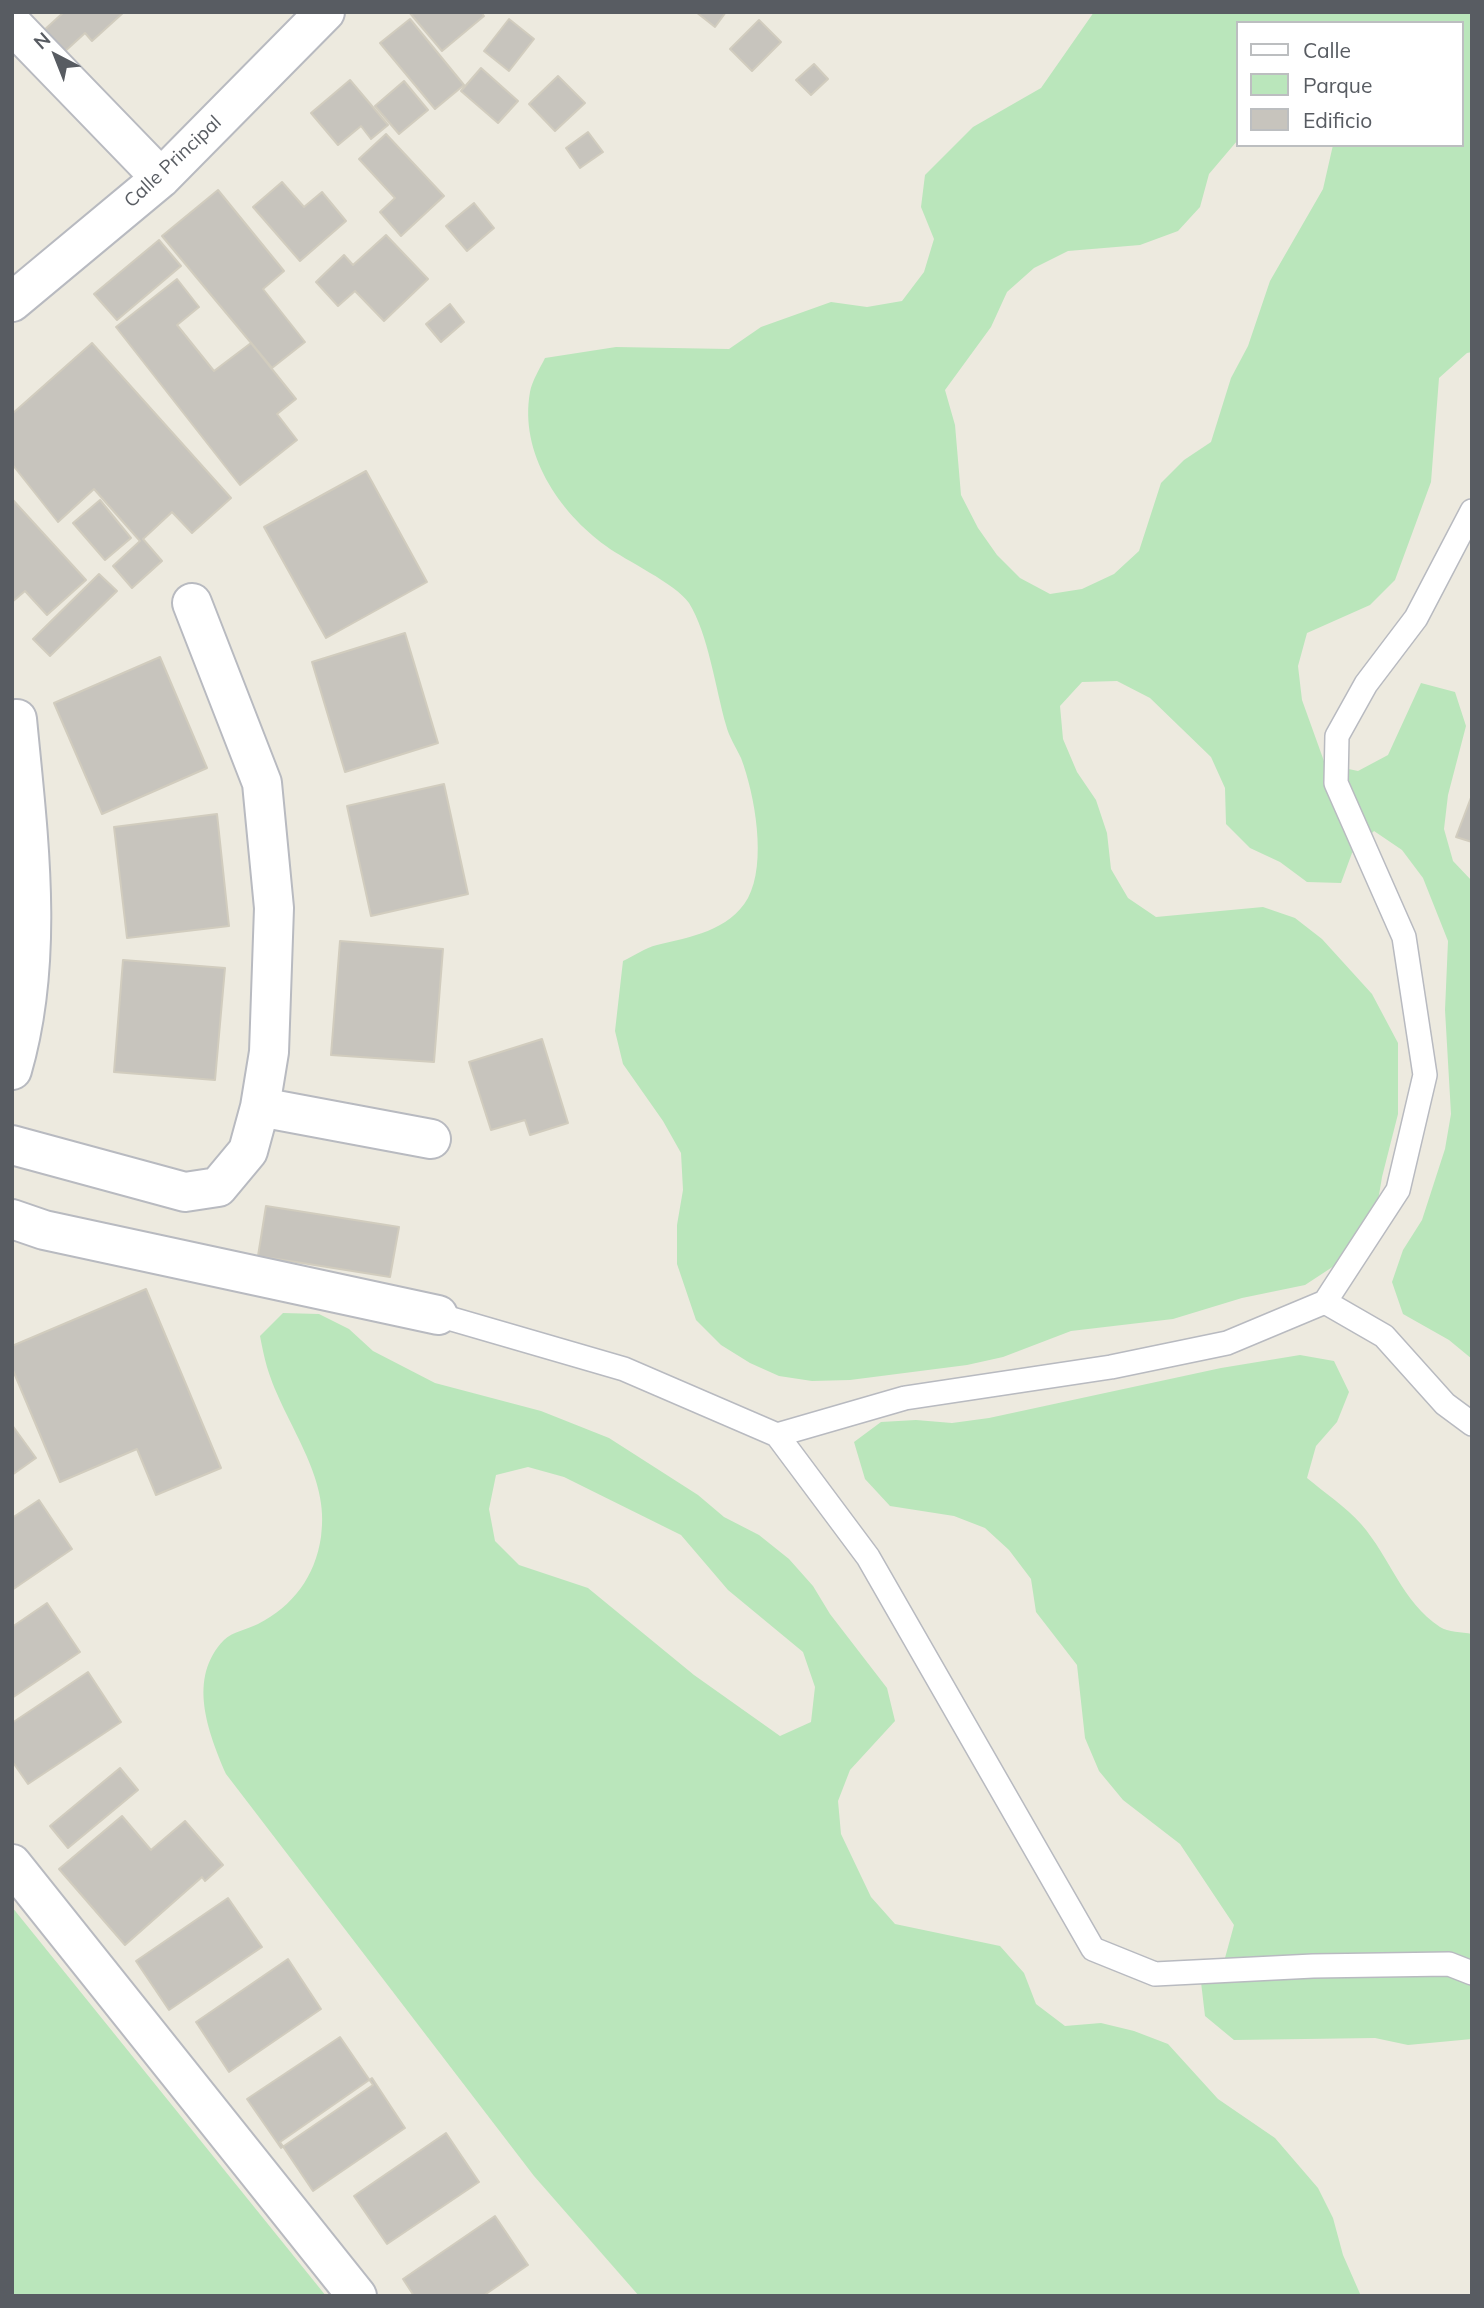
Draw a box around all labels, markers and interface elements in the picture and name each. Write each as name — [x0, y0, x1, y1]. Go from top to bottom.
north arrow — [21, 21, 91, 91]
legend — [1236, 21, 1463, 147]
text: N — [29, 27, 55, 54]
text: Calle — [1303, 37, 1351, 63]
text: Parque — [1303, 72, 1372, 98]
text: Edificio — [1303, 107, 1372, 133]
street label: Calle Principal — [120, 111, 226, 213]

